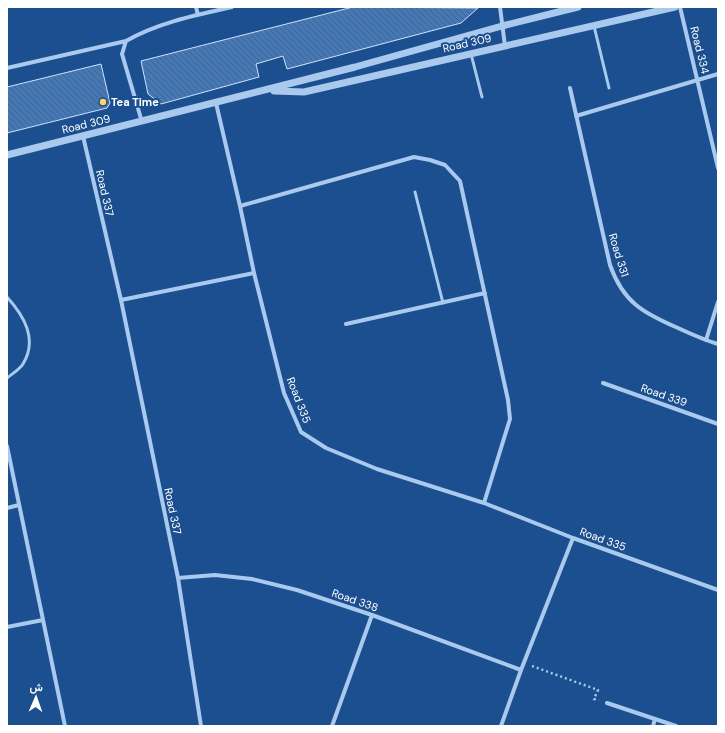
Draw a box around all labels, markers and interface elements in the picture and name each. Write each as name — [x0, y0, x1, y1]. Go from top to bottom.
street label: Road 334 — [687, 25, 713, 75]
street label: Road 309 — [441, 31, 493, 55]
place label: Tea Time — [111, 95, 159, 109]
marker: Tea Time — [98, 97, 108, 107]
street label: Road 309 — [60, 111, 112, 137]
street label: Road 337 — [93, 168, 117, 218]
street label: Road 331 — [606, 232, 632, 278]
street label: Road 335 — [284, 375, 314, 425]
street label: Road 339 — [639, 381, 689, 409]
street label: Road 337 — [161, 486, 185, 536]
street label: Road 335 — [578, 524, 628, 554]
street label: Road 338 — [330, 586, 380, 614]
north arrow — [16, 677, 56, 717]
text: ش — [29, 680, 43, 694]

